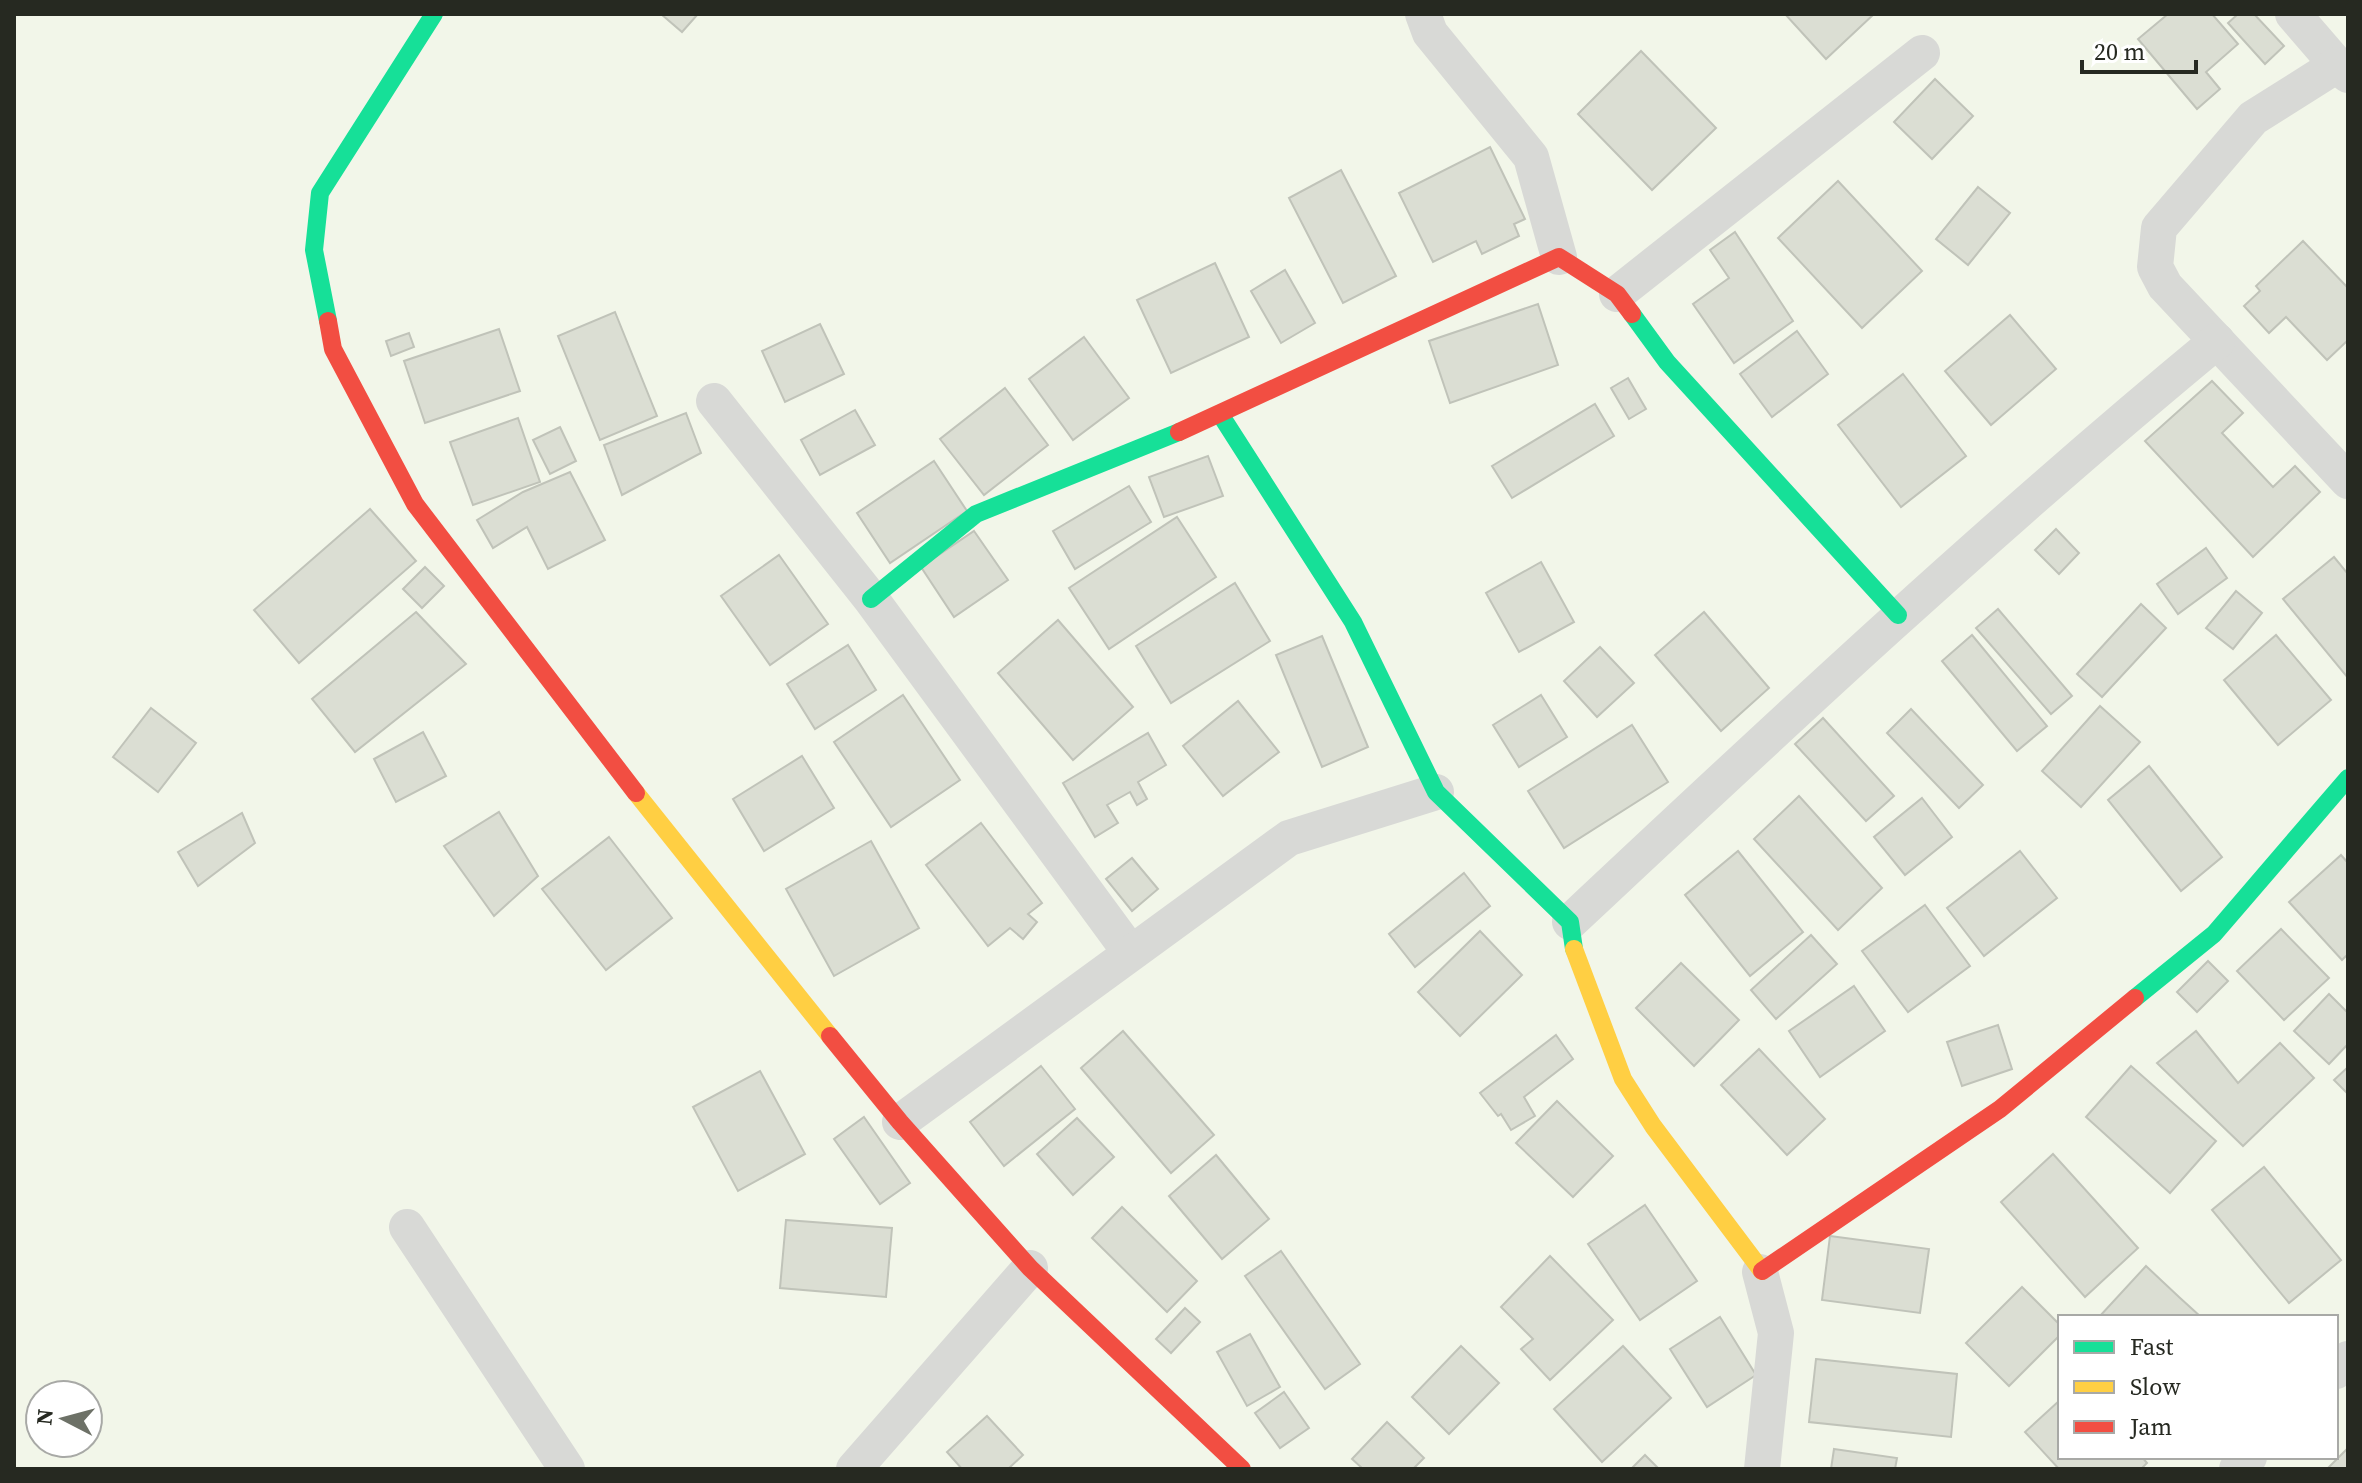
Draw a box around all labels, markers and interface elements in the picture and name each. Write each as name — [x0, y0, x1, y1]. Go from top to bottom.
scale bar — [2082, 24, 2196, 74]
text: 20 m — [2094, 35, 2145, 68]
legend — [2058, 1315, 2338, 1459]
text: Fast — [2130, 1330, 2174, 1363]
text: Slow — [2130, 1370, 2181, 1403]
north arrow — [24, 1379, 104, 1459]
text: N — [28, 1407, 60, 1426]
text: Jam — [2129, 1410, 2172, 1443]

